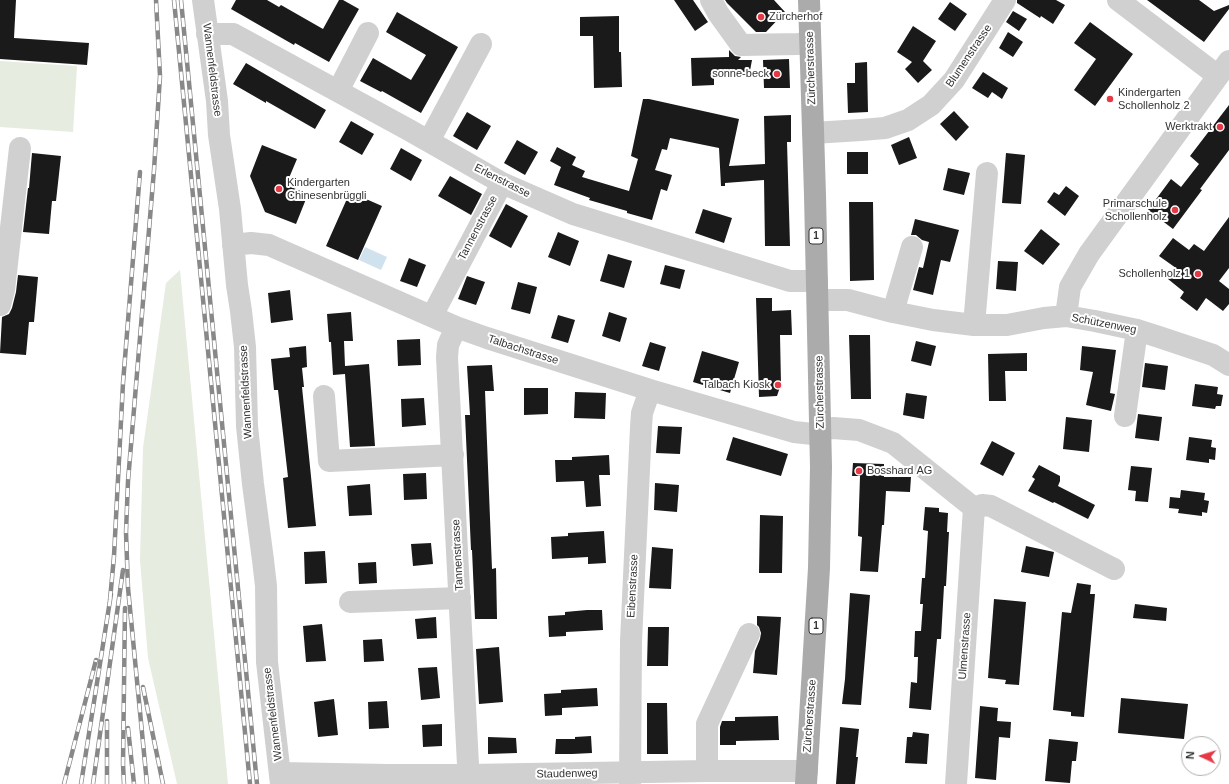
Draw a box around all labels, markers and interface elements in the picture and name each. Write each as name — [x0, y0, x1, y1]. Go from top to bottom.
place label: Zürcherhof — [769, 10, 822, 24]
marker: Zürcherhof — [756, 12, 766, 22]
street label: Blumenstrasse — [943, 22, 995, 90]
street label: Wannenfeldstrasse — [200, 23, 224, 117]
street label: Zürcherstrasse — [803, 31, 819, 105]
place label: sonne-beck — [712, 67, 769, 81]
marker: sonne-beck — [772, 69, 782, 79]
place label: Kindergarten Schollenholz 2 — [1118, 86, 1190, 112]
marker: Kindergarten Schollenholz 2 — [1105, 94, 1115, 104]
place label: Werktrakt — [1165, 120, 1212, 134]
marker: Werktrakt — [1215, 122, 1225, 132]
street label: Erlenstrasse — [472, 161, 532, 201]
place label: Kindergarten Chinesenbrüggli — [287, 176, 366, 202]
marker: Kindergarten Chinesenbrüggli — [274, 184, 284, 194]
street label: Tannenstrasse — [455, 193, 501, 263]
place label: Primarschule Schollenholz — [1103, 197, 1167, 223]
marker: Primarschule Schollenholz — [1170, 205, 1180, 215]
road number: 1 — [809, 228, 823, 244]
place label: Schollenholz 1 — [1118, 267, 1190, 281]
marker: Schollenholz 1 — [1193, 269, 1203, 279]
street label: Schützenweg — [1070, 311, 1138, 337]
street label: Talbachstrasse — [486, 332, 560, 368]
street label: Wannenfeldstrasse — [237, 345, 255, 439]
street label: Zürcherstrasse — [813, 355, 827, 429]
place label: Talbach Kiosk — [702, 378, 770, 392]
marker: Talbach Kiosk — [773, 380, 783, 390]
place label: Bosshard AG — [867, 464, 932, 478]
marker: Bosshard AG — [854, 466, 864, 476]
street label: Tannenstrasse — [450, 519, 466, 591]
street label: Eibenstrasse — [625, 554, 641, 618]
street label: Ulmenstrasse — [956, 612, 974, 680]
road number: 1 — [809, 618, 823, 634]
street label: Wannenfeldstrasse — [261, 667, 285, 761]
street label: Zürcherstrasse — [801, 679, 819, 753]
north arrow — [1181, 736, 1221, 776]
text: N — [1184, 751, 1196, 760]
street label: Staudenweg — [536, 767, 598, 781]

